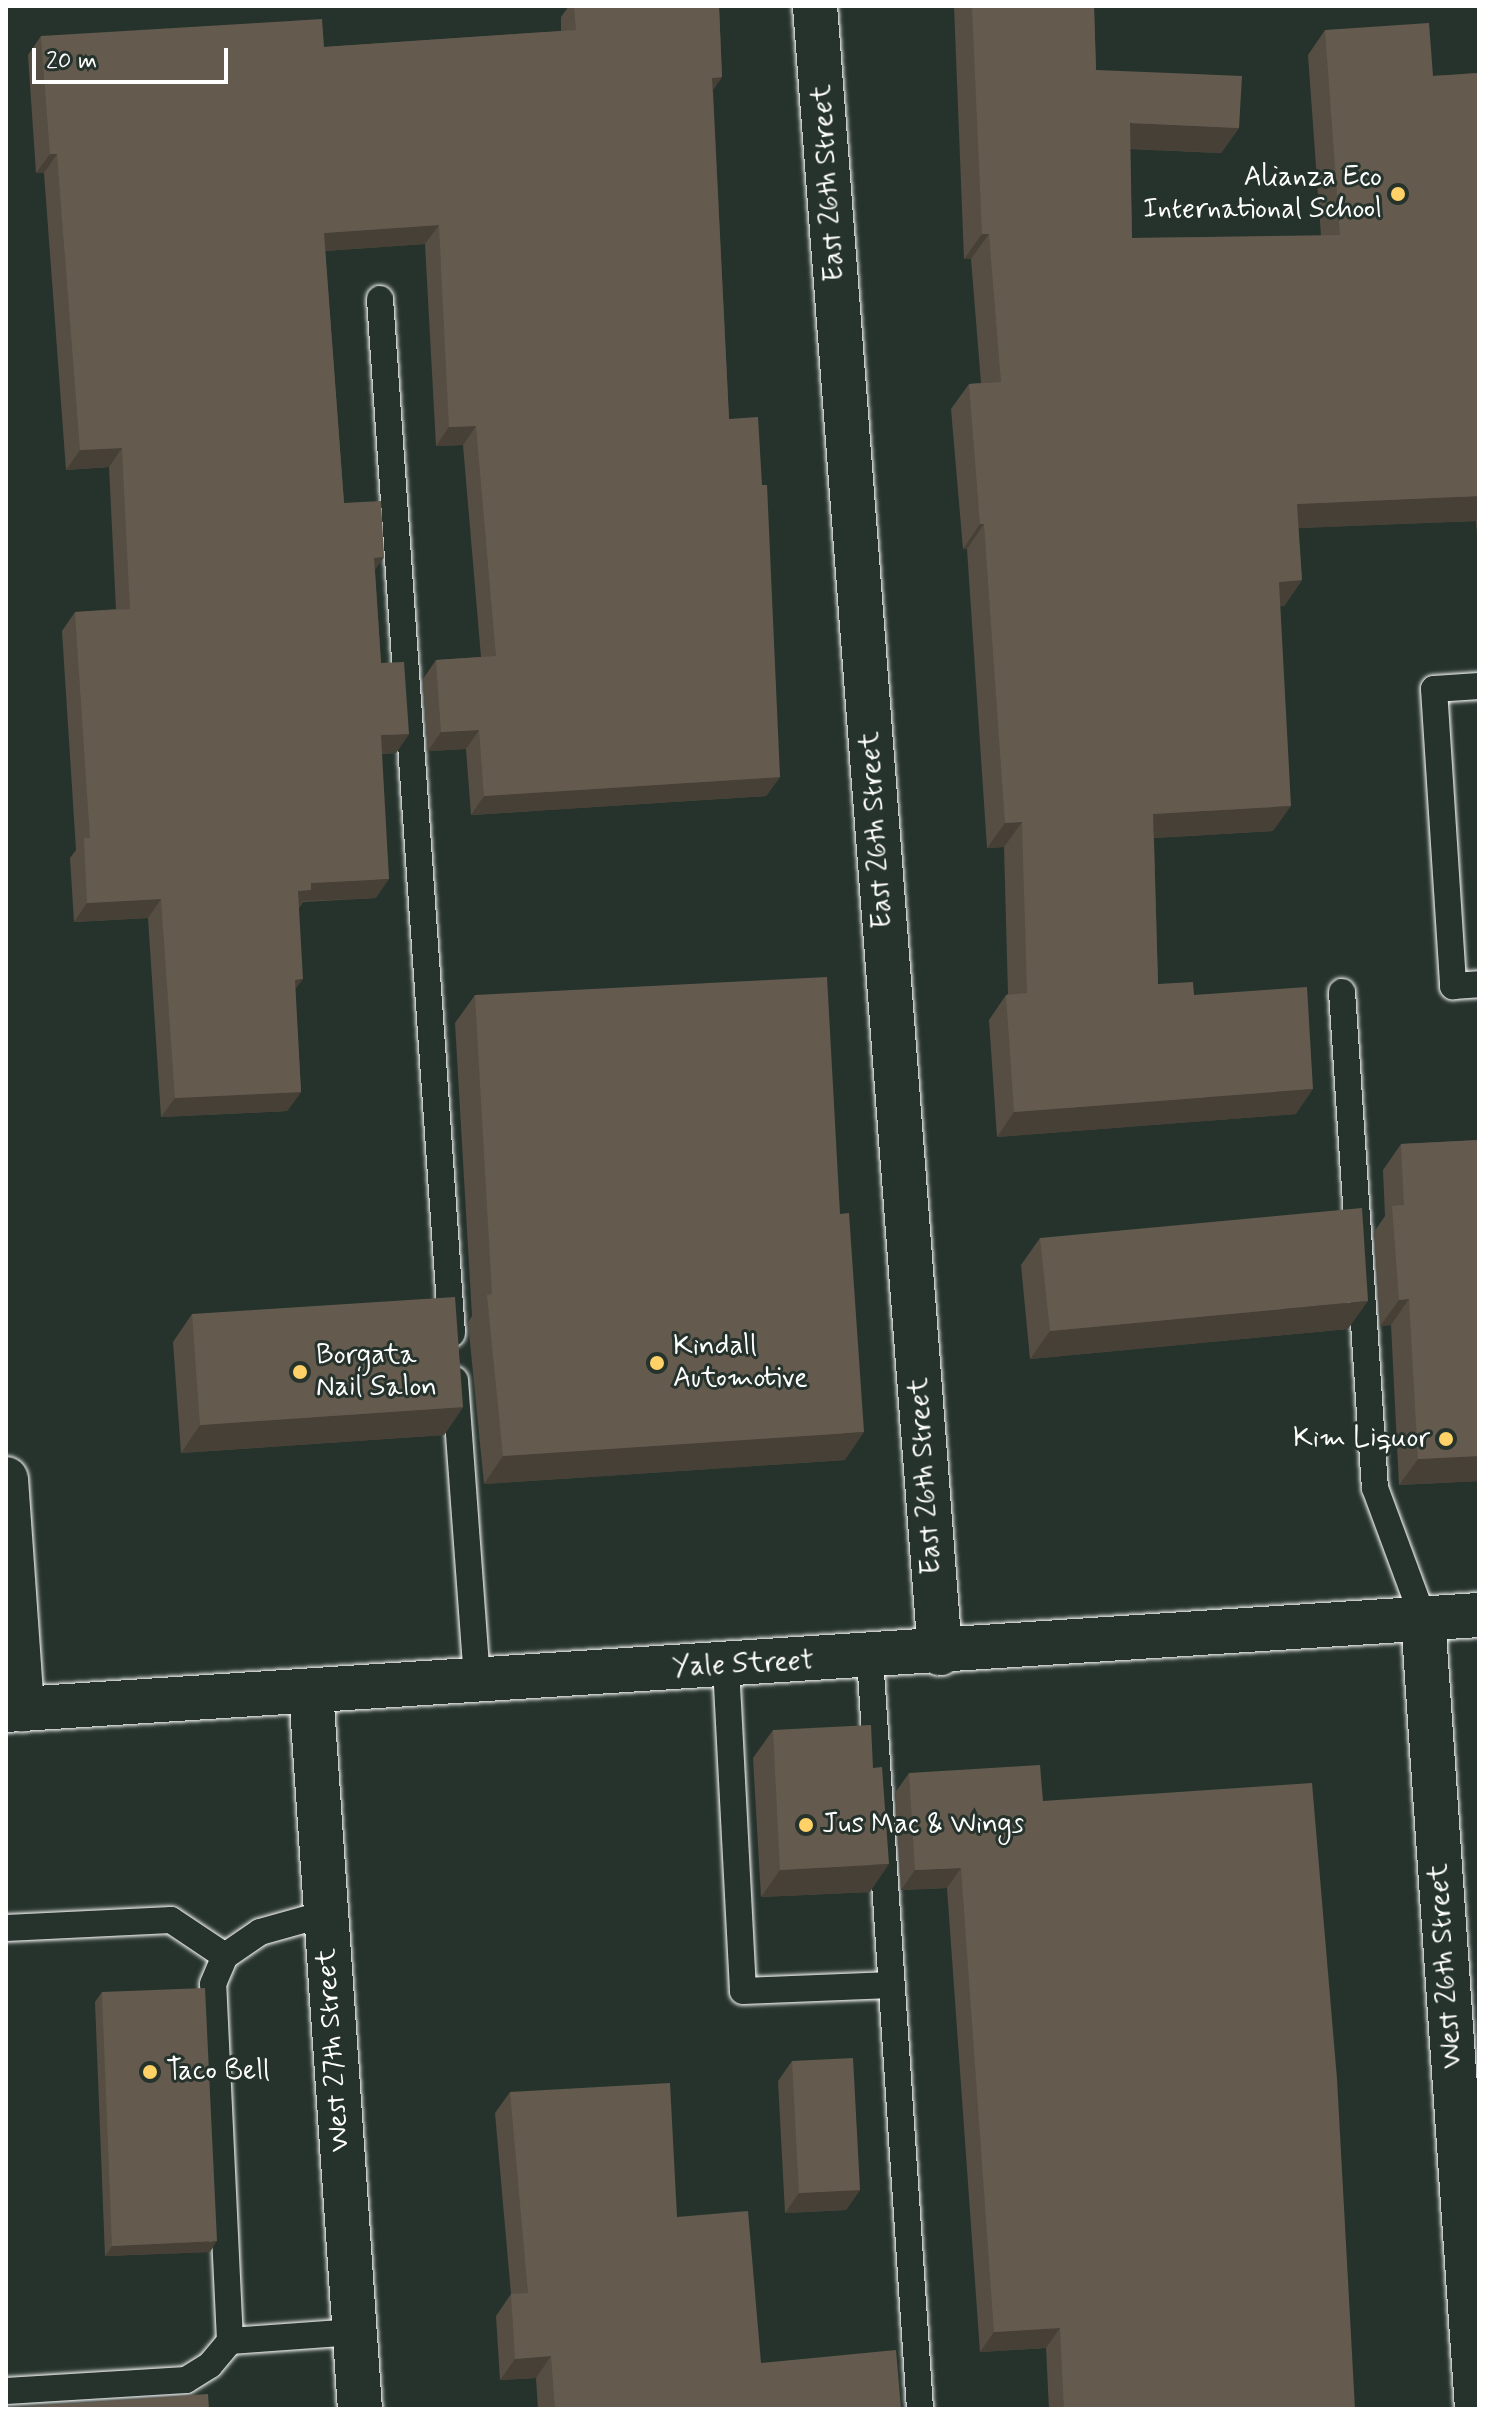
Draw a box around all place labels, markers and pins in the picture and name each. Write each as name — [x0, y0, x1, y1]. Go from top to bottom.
place label: Alianza Eco International School — [1143, 161, 1382, 227]
marker: Alianza Eco International School — [1389, 185, 1407, 203]
place label: Kindall Automotive — [673, 1330, 808, 1396]
place label: Borgata Nail Salon — [316, 1339, 440, 1405]
marker: Kindall Automotive — [648, 1354, 666, 1372]
marker: Borgata Nail Salon — [291, 1363, 309, 1381]
place label: Kim Liquor — [1297, 1422, 1430, 1456]
marker: Kim Liquor — [1437, 1430, 1455, 1448]
place label: Jus Mac & Wings — [822, 1808, 1028, 1842]
marker: Jus Mac & Wings — [797, 1816, 815, 1834]
place label: Taco Bell — [166, 2055, 268, 2089]
marker: Taco Bell — [141, 2063, 159, 2081]

